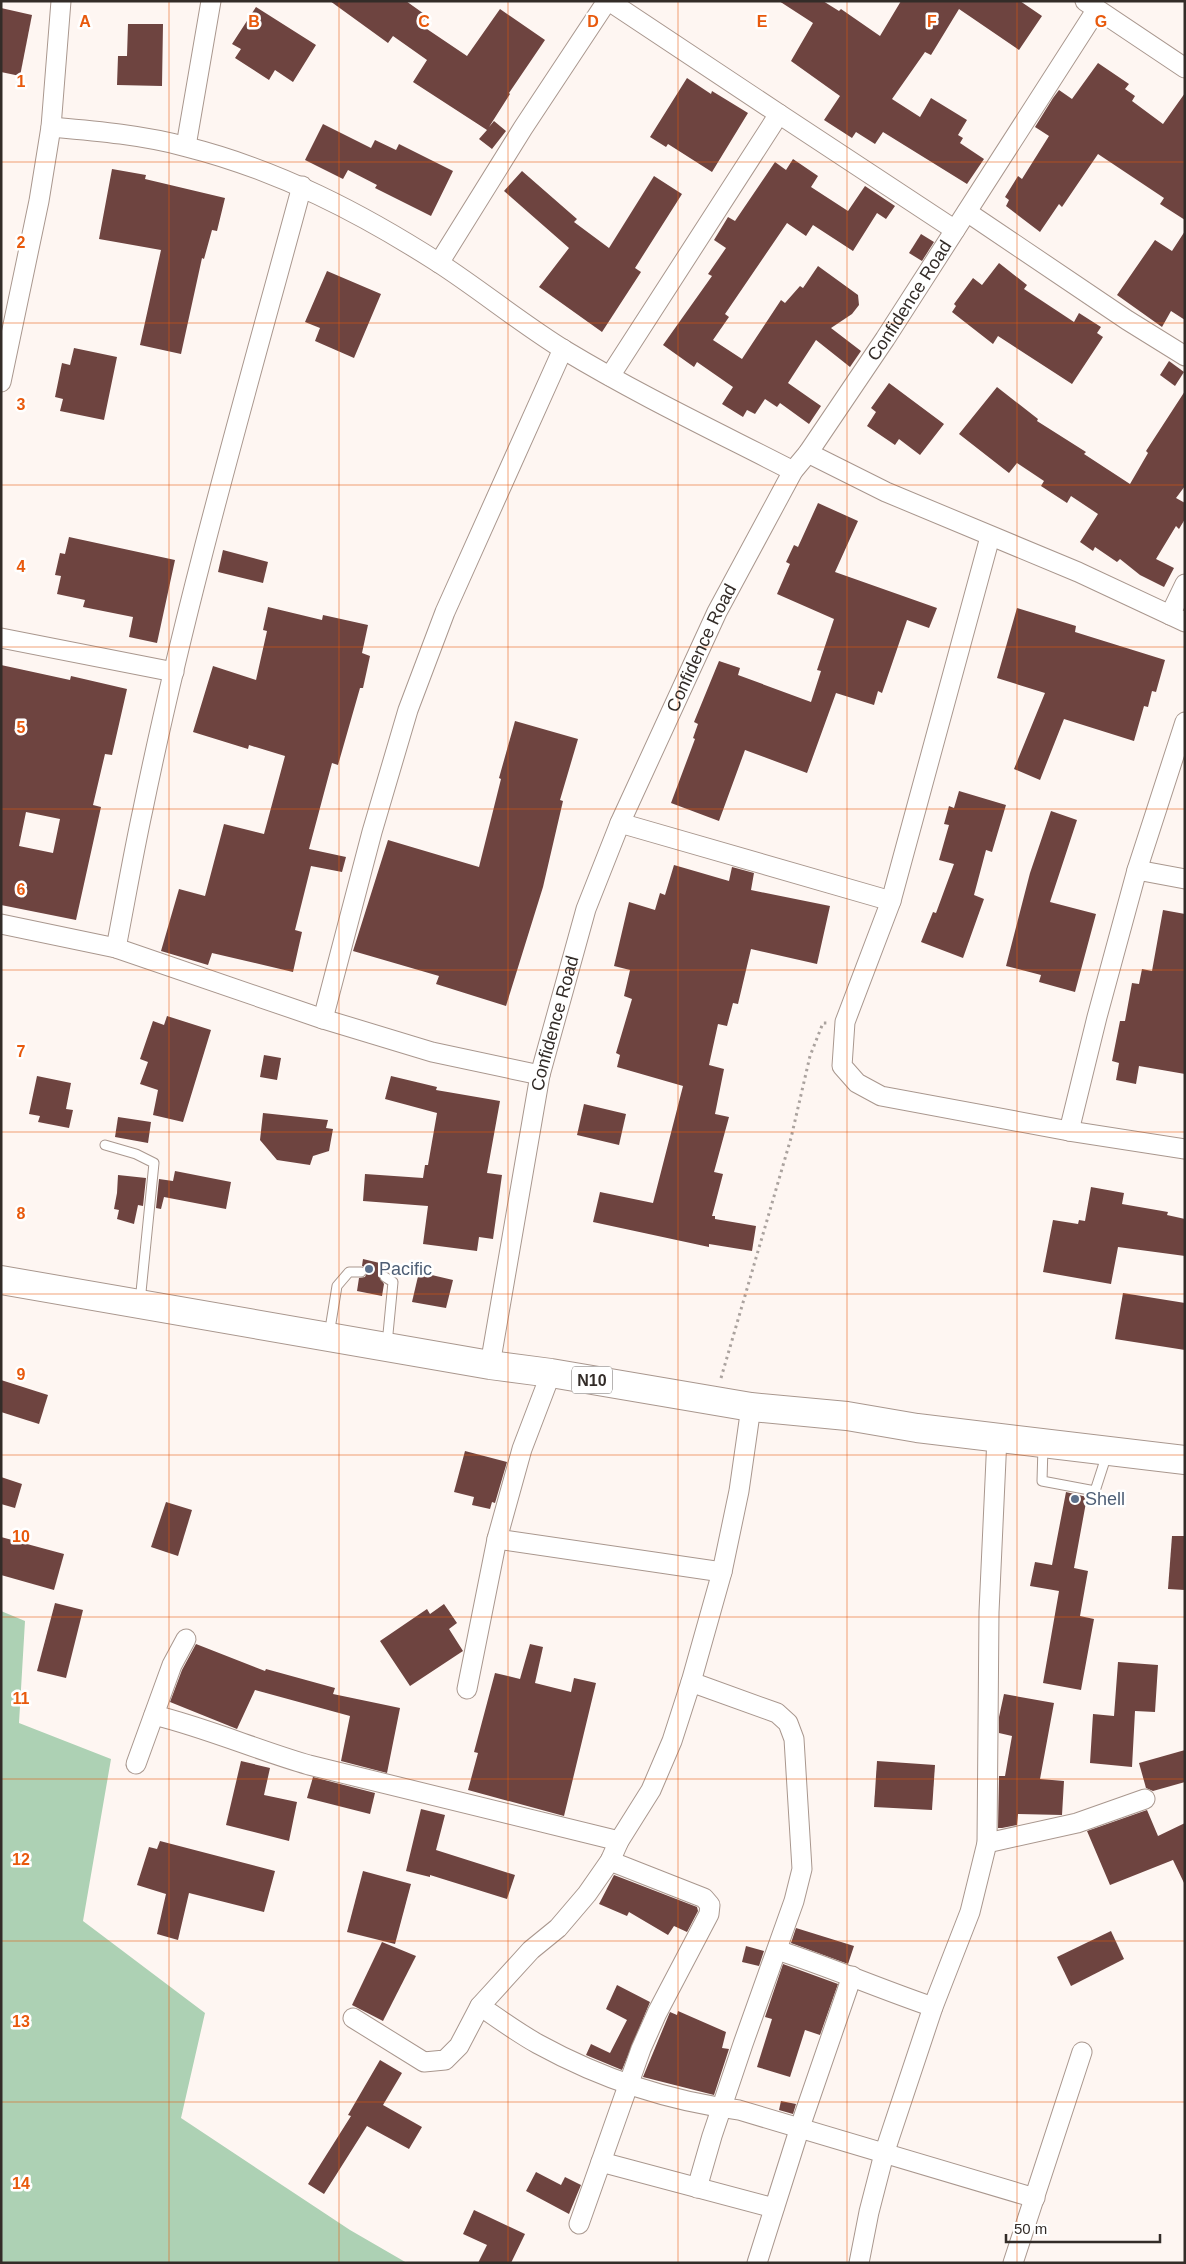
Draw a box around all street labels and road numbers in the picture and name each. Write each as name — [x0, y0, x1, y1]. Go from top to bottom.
street label: Confidence Road — [863, 237, 956, 364]
street label: Confidence Road — [662, 581, 740, 715]
street label: Confidence Road — [527, 954, 583, 1092]
road number: N10 — [572, 1366, 612, 1394]

